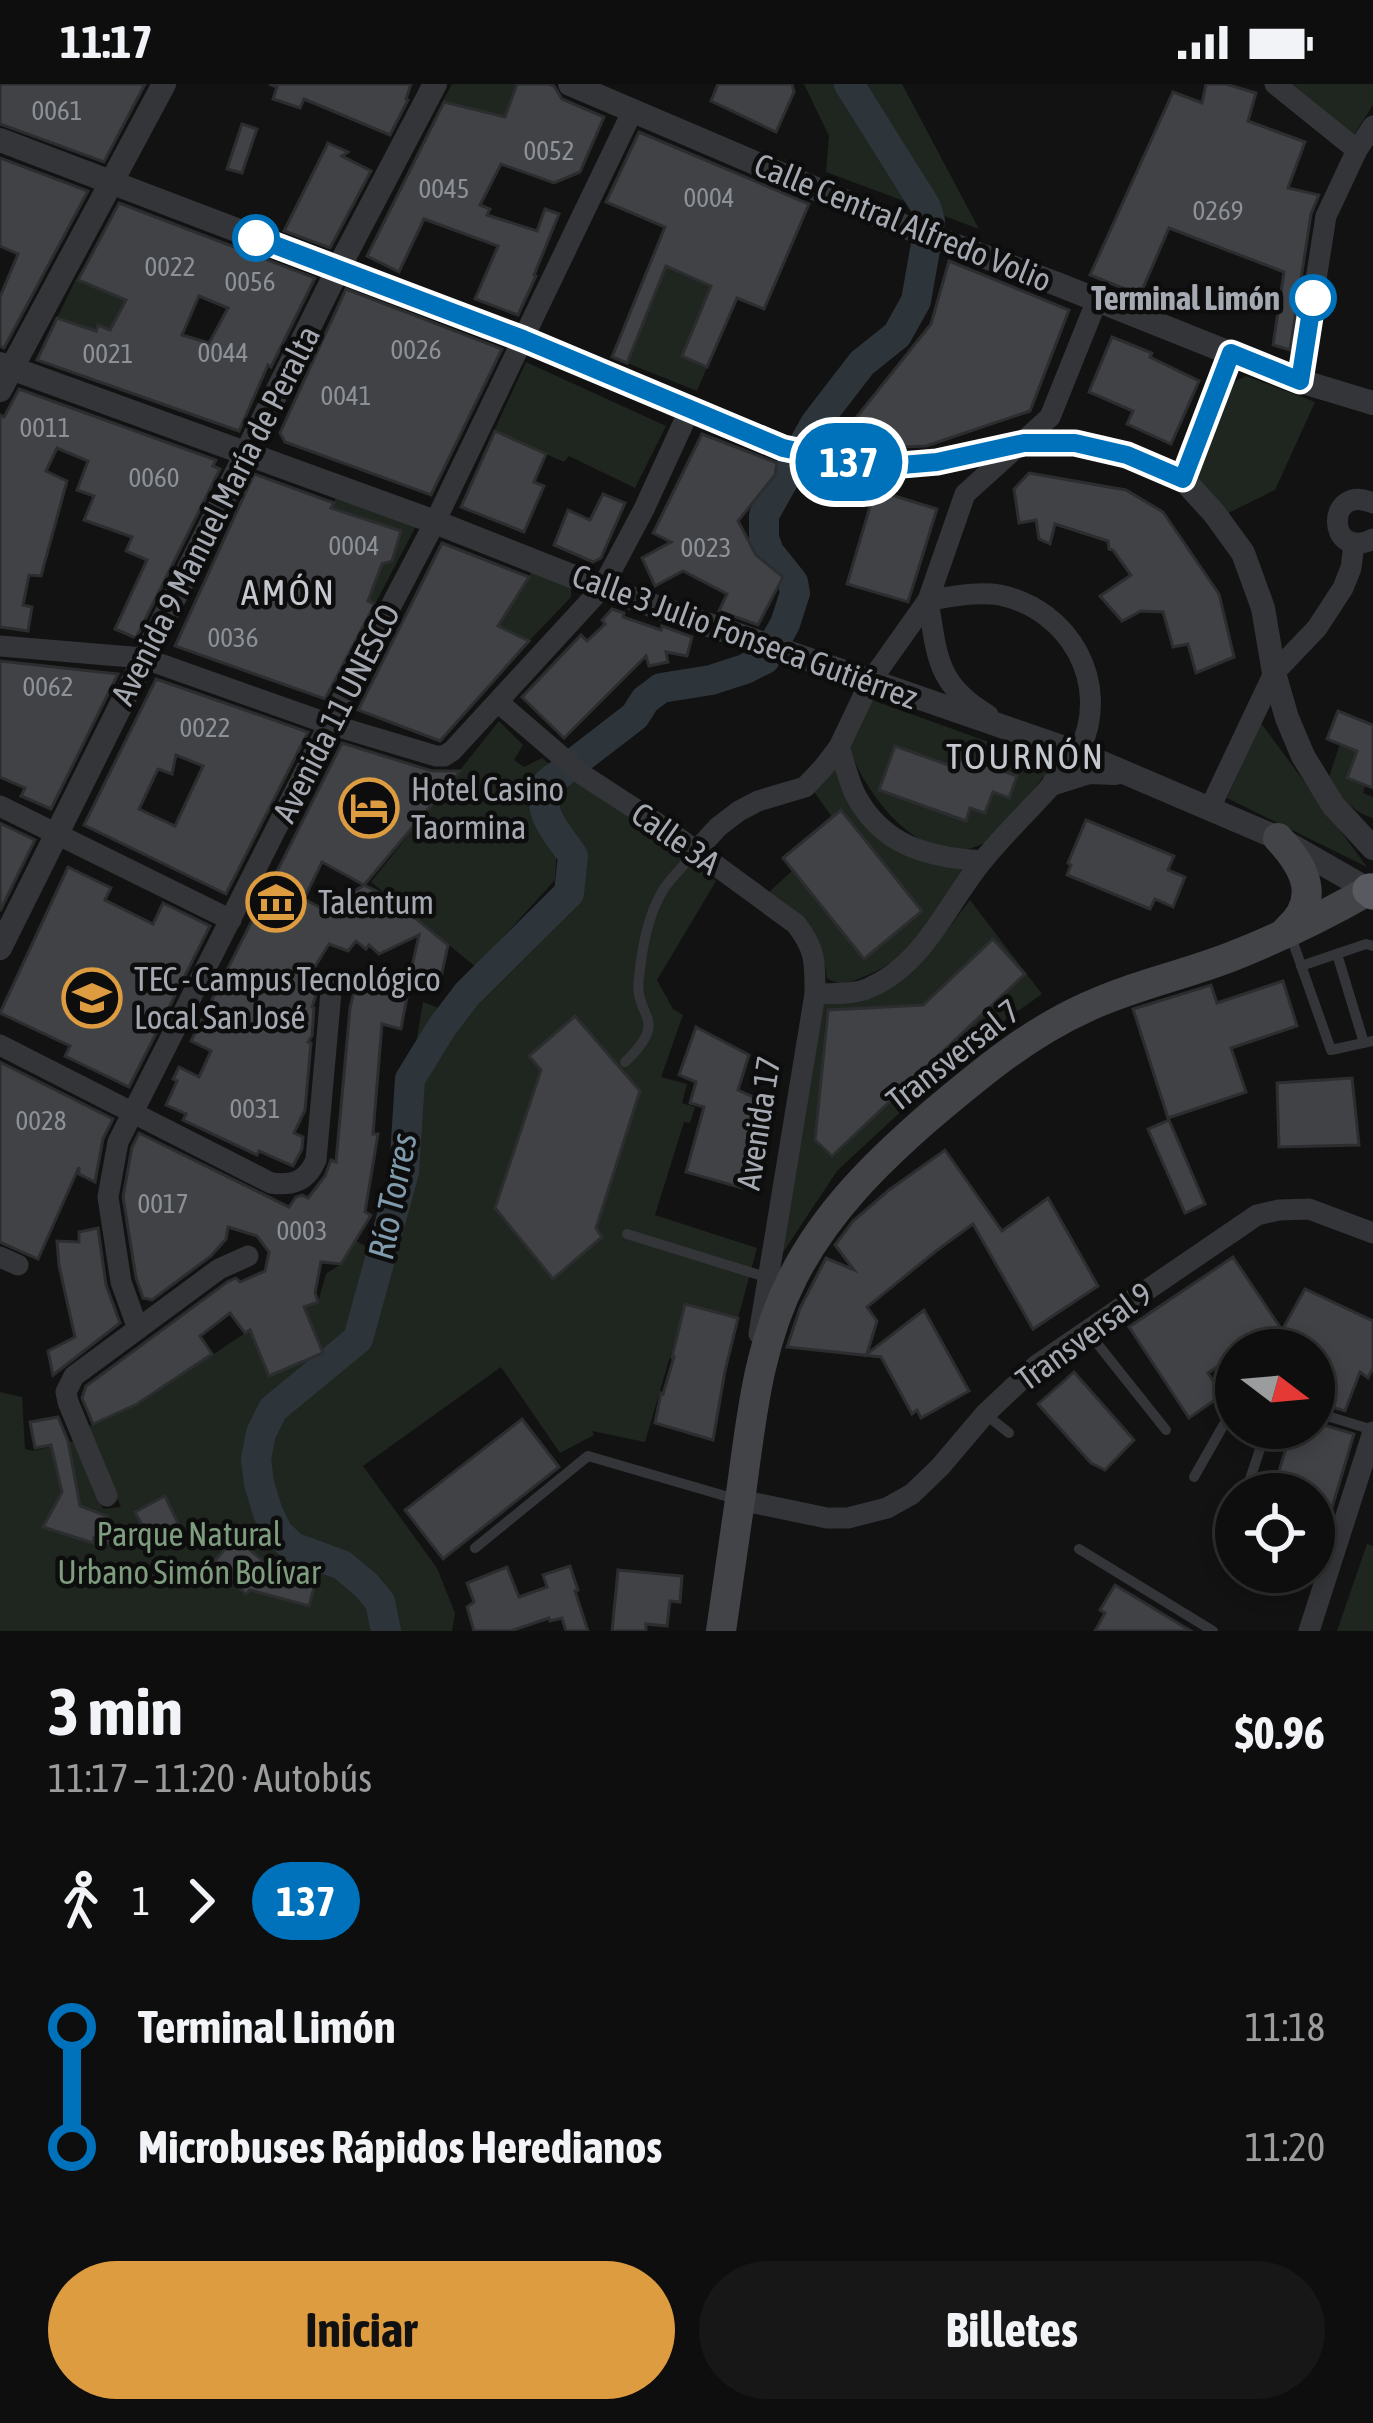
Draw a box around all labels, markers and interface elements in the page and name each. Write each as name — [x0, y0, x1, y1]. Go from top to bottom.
text: 11:17 — [60, 16, 153, 68]
house number: 0061 — [32, 95, 82, 126]
house number: 0052 — [524, 135, 574, 166]
street label: Calle Central Alfredo Volio — [749, 145, 1057, 299]
house number: 0045 — [419, 173, 469, 204]
house number: 0004 — [684, 182, 734, 213]
house number: 0269 — [1193, 195, 1243, 226]
unlabelled marker — [234, 216, 278, 260]
house number: 0022 — [145, 251, 195, 282]
house number: 0056 — [225, 266, 275, 297]
marker: Terminal Limón — [1291, 276, 1335, 320]
place label: Terminal Limón — [1091, 279, 1280, 317]
street label: Avenida 9 Manuel María de Peralta — [103, 319, 327, 711]
house number: 0026 — [391, 334, 441, 365]
house number: 0044 — [198, 337, 248, 368]
house number: 0021 — [83, 338, 133, 369]
house number: 0041 — [321, 380, 371, 411]
house number: 0011 — [20, 412, 70, 443]
line badge: 137 — [780, 423, 918, 501]
text: 137 — [819, 438, 879, 486]
house number: 0060 — [129, 462, 179, 493]
house number: 0004 — [329, 530, 379, 561]
house number: 0023 — [681, 532, 731, 563]
street label: Calle 3 Julio Fonseca Gutiérrez — [567, 556, 923, 716]
district label: AMÓN — [241, 571, 337, 613]
street label: Avenida 11 UNESCO — [265, 598, 407, 828]
house number: 0036 — [208, 622, 258, 653]
house number: 0062 — [23, 671, 73, 702]
house number: 0022 — [180, 712, 230, 743]
district label: TOURNÓN — [946, 735, 1106, 777]
place label: Hotel Casino Taormina — [411, 770, 564, 846]
hotel icon: Hotel Casino Taormina — [338, 777, 400, 839]
street label: Calle 3A — [625, 794, 728, 882]
museum icon: Talentum — [245, 871, 307, 933]
place label: Talentum — [318, 883, 434, 921]
place label: TEC - Campus Tecnológico Local San José — [134, 960, 441, 1036]
school or university icon: TEC - Campus Tecnológico Local San José — [61, 967, 123, 1029]
street label: Transversal 7 — [879, 991, 1027, 1119]
street label: Avenida 17 — [729, 1054, 787, 1192]
house number: 0031 — [230, 1093, 280, 1124]
house number: 0028 — [16, 1105, 66, 1136]
water label: Río Torres — [359, 1129, 425, 1263]
house number: 0017 — [138, 1188, 188, 1219]
house number: 0003 — [277, 1215, 327, 1246]
street label: Transversal 9 — [1009, 1274, 1159, 1398]
north arrow — [1215, 1329, 1335, 1449]
map controls — [1215, 1329, 1335, 1593]
button: locate — [1215, 1473, 1335, 1593]
park label: Parque Natural Urbano Simón Bolívar — [57, 1515, 322, 1591]
text: 3 min — [48, 1673, 183, 1749]
text: $0.96 — [1235, 1707, 1325, 1759]
text: 11:17 – 11:20 · Autobús — [48, 1756, 372, 1800]
icon: walk — [48, 1868, 114, 1934]
icon: forward — [168, 1868, 234, 1934]
text: 137 — [276, 1877, 336, 1925]
text: 1 — [132, 1879, 150, 1923]
text: Terminal Limón — [138, 2001, 396, 2053]
text: 11:18 — [1245, 2005, 1325, 2049]
text: Microbuses Rápidos Heredianos — [138, 2121, 662, 2173]
text: 11:20 — [1245, 2125, 1325, 2169]
button: Iniciar — [48, 2261, 675, 2399]
button: Billetes — [699, 2261, 1325, 2399]

